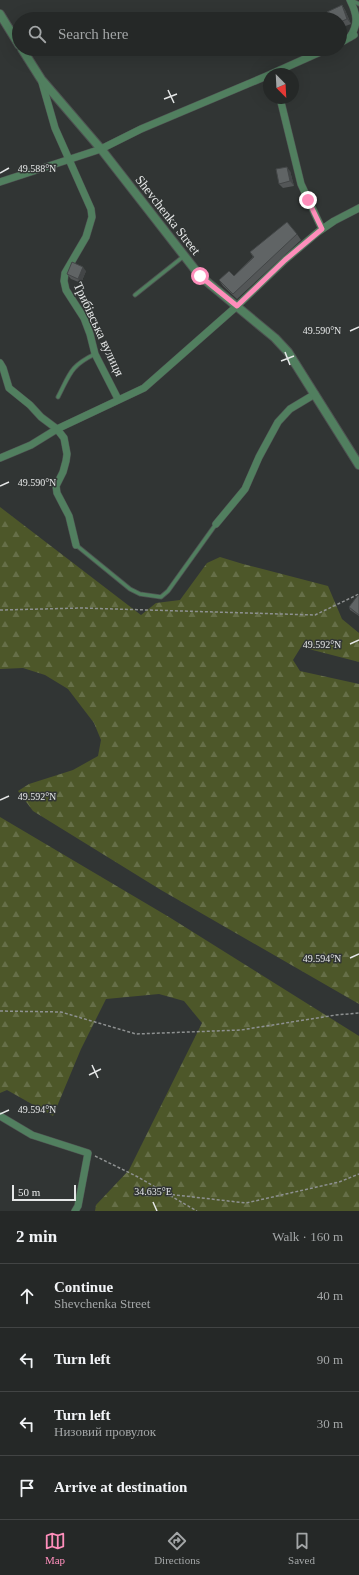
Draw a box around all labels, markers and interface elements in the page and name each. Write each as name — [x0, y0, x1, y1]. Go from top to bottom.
search box — [12, 12, 347, 56]
icon: search — [26, 23, 48, 45]
text: Search here — [58, 26, 128, 42]
north arrow — [263, 68, 299, 104]
text: 49.588°N — [18, 163, 56, 174]
street label: Shevchenka Street — [132, 172, 204, 258]
route end — [299, 191, 317, 209]
route start — [191, 267, 209, 285]
street label: Трибівська вулиця — [71, 280, 127, 378]
text: 49.590°N — [303, 325, 341, 336]
text: 49.590°N — [18, 477, 56, 488]
text: 49.592°N — [303, 639, 341, 650]
text: 49.592°N — [18, 791, 56, 802]
text: 49.594°N — [303, 953, 341, 964]
text: 49.594°N — [18, 1104, 56, 1115]
scale bar — [12, 1183, 76, 1202]
text: 50 m — [18, 1186, 40, 1198]
text: 34.635°E — [134, 1186, 172, 1197]
text: 2 min — [16, 1227, 57, 1246]
text: Walk · 160 m — [272, 1229, 343, 1244]
text: Continue — [54, 1279, 113, 1295]
icon: ahead — [16, 1285, 38, 1307]
text: 40 m — [317, 1288, 343, 1303]
text: Shevchenka Street — [54, 1296, 150, 1311]
icon: left — [16, 1349, 38, 1371]
text: Turn left — [54, 1351, 111, 1367]
text: 90 m — [317, 1352, 343, 1367]
text: Turn left — [54, 1407, 111, 1423]
icon: left — [16, 1413, 38, 1435]
text: 30 m — [317, 1416, 343, 1431]
text: Низовий провулок — [54, 1424, 156, 1439]
icon: arrive — [16, 1477, 38, 1499]
text: Arrive at destination — [54, 1479, 187, 1495]
tab: Map — [44, 1530, 66, 1566]
tab: Directions — [154, 1530, 200, 1566]
tab: Saved — [288, 1530, 315, 1566]

